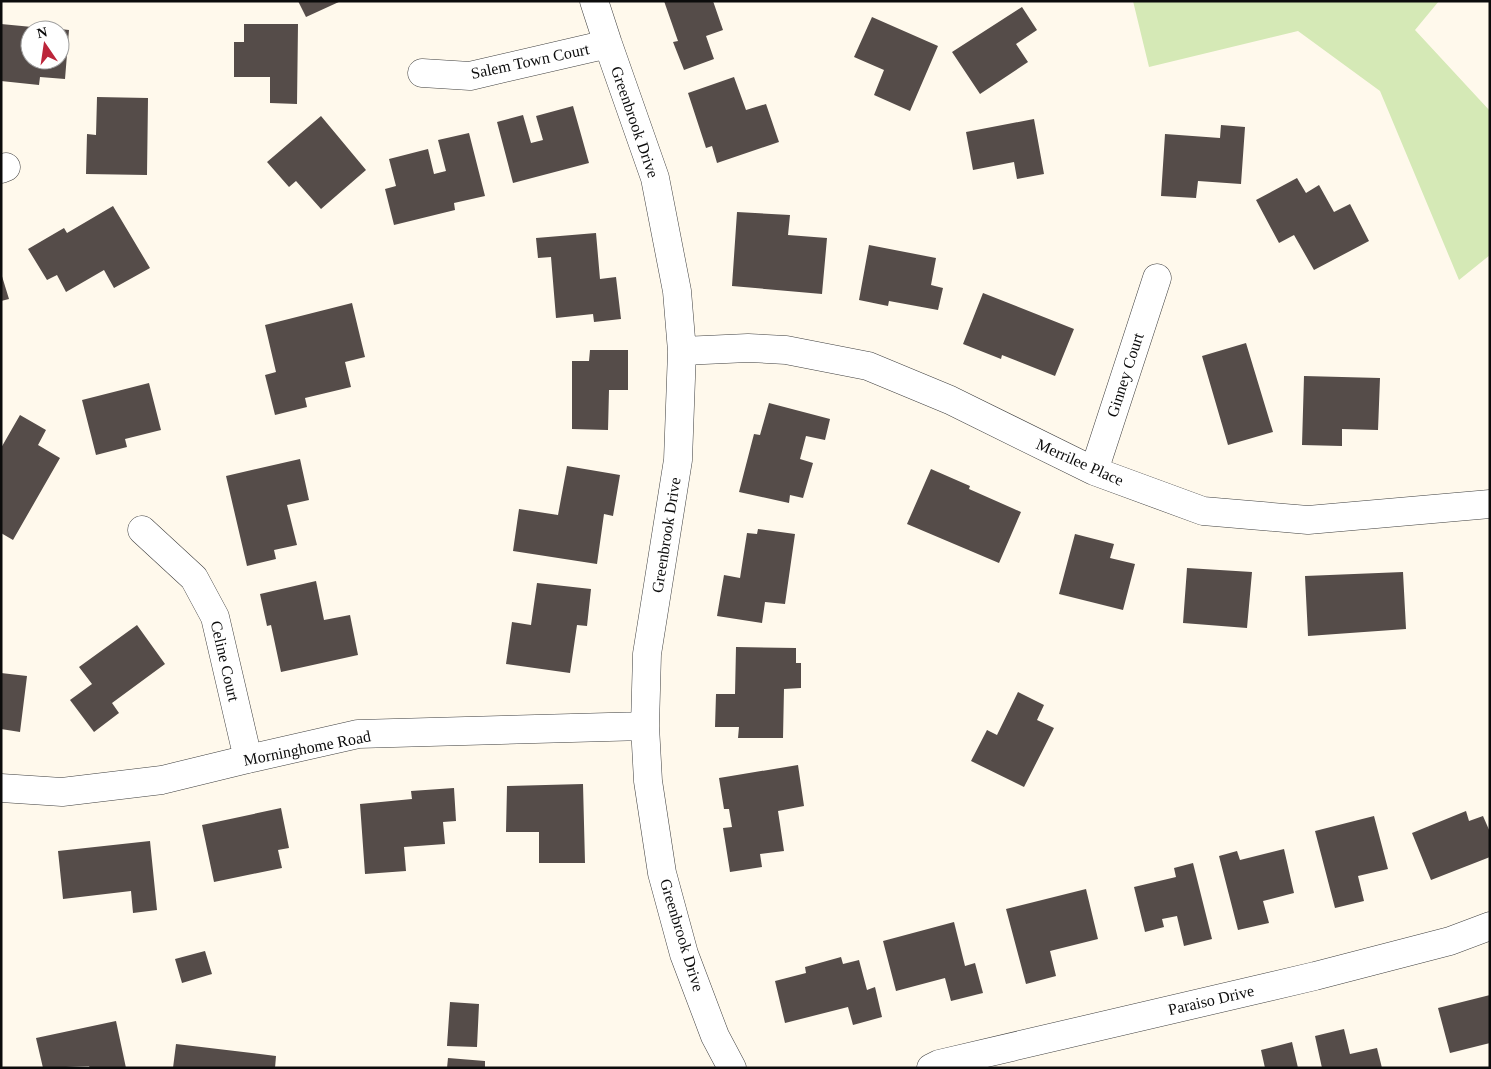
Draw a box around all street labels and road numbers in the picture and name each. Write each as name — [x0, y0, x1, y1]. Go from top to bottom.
street label: Salem Town Court — [469, 40, 591, 82]
street label: Greenbrook Drive — [608, 64, 662, 180]
street label: Ginney Court — [1103, 330, 1148, 420]
street label: Merrilee Place — [1034, 435, 1126, 489]
street label: Greenbrook Drive — [648, 476, 684, 594]
street label: Celine Court — [207, 619, 243, 704]
street label: Morninghome Road — [242, 727, 372, 770]
street label: Greenbrook Drive — [657, 877, 707, 993]
street label: Paraiso Drive — [1166, 982, 1256, 1018]

